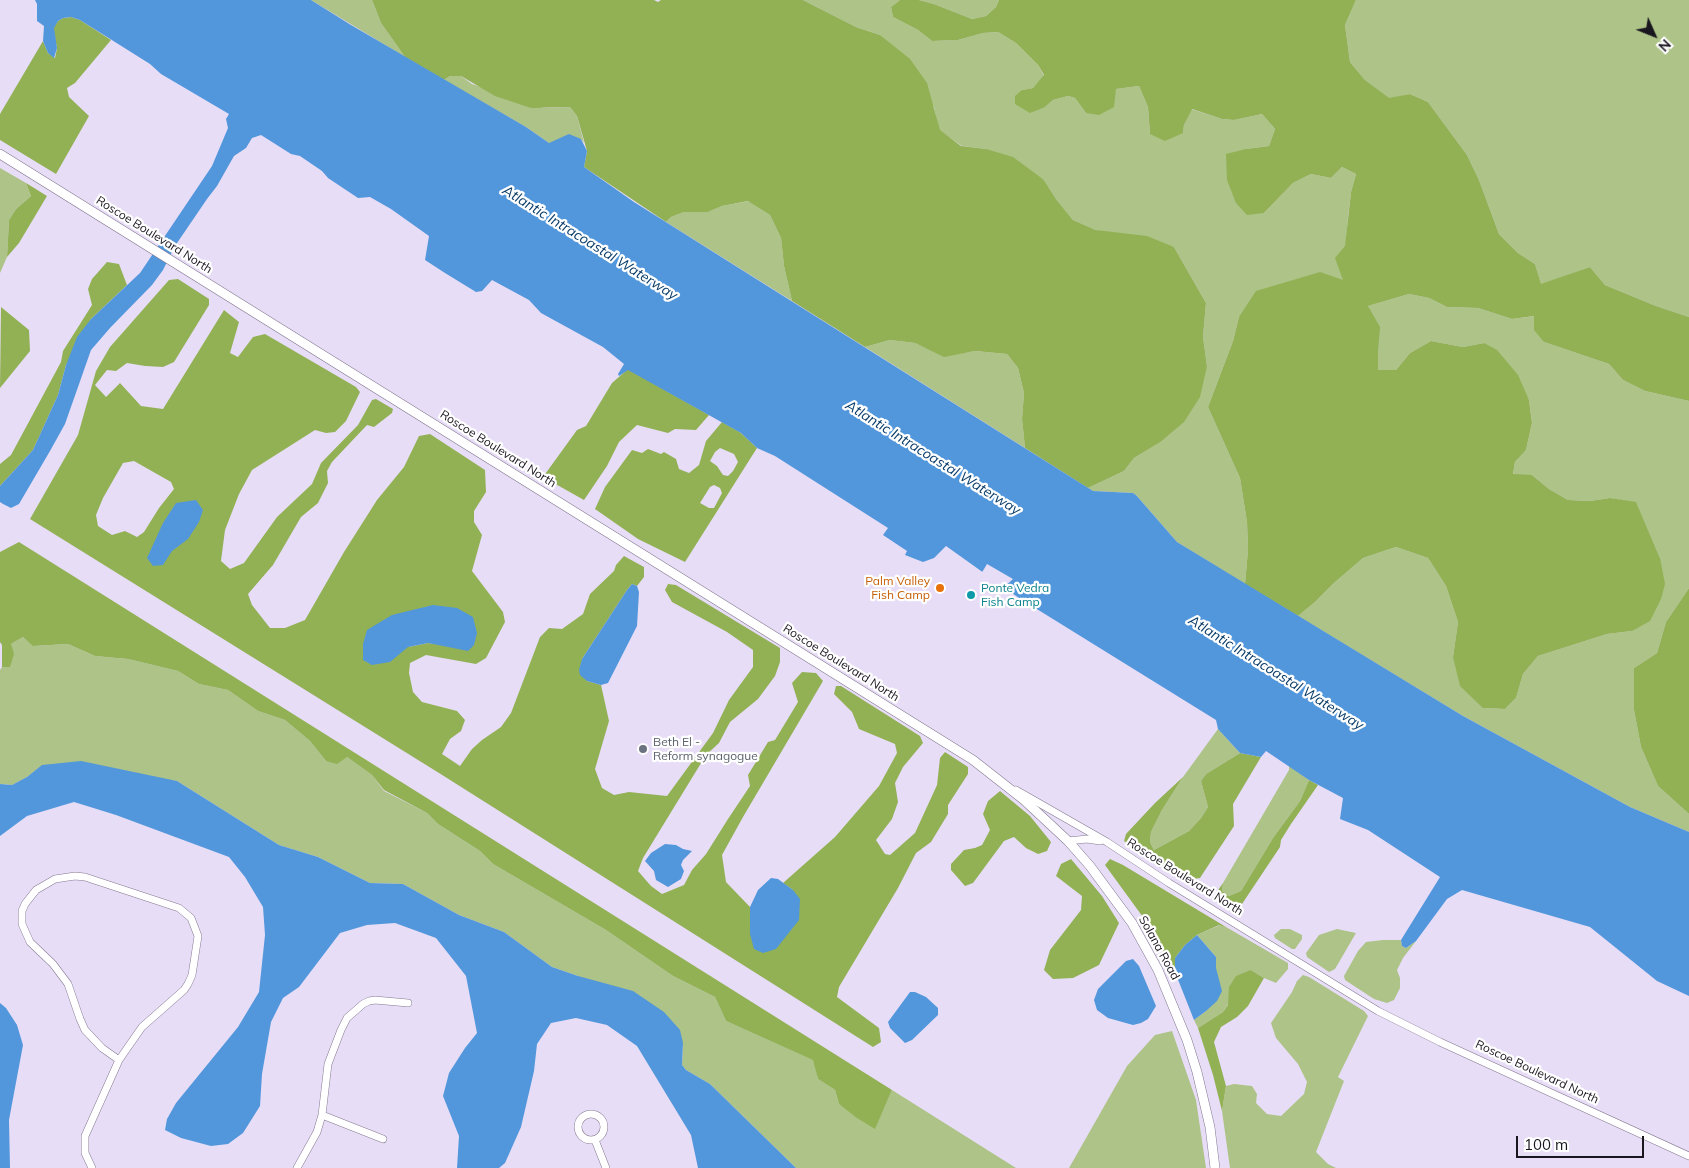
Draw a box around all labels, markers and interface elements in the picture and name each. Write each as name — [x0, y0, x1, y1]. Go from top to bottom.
north arrow — [1629, 10, 1679, 60]
text: N — [1655, 35, 1675, 55]
water label: Atlantic Intracoastal Waterway — [499, 182, 681, 304]
street label: Roscoe Boulevard North — [93, 193, 215, 277]
water label: Atlantic Intracoastal Waterway — [842, 397, 1024, 519]
street label: Roscoe Boulevard North — [437, 407, 559, 491]
place label: Palm Valley Fish Camp — [865, 574, 930, 602]
place label: Ponte Vedra Fish Camp — [981, 581, 1049, 609]
marker: Palm Valley Fish Camp — [934, 582, 946, 594]
marker: Ponte Vedra Fish Camp — [965, 589, 977, 601]
water label: Atlantic Intracoastal Waterway — [1185, 612, 1367, 734]
street label: Roscoe Boulevard North — [780, 621, 902, 705]
place label: Beth El - Reform synagogue — [653, 735, 758, 763]
marker: Beth El - Reform synagogue — [637, 743, 649, 755]
street label: Roscoe Boulevard North — [1124, 835, 1246, 919]
street label: Solana Road — [1135, 913, 1183, 983]
street label: Roscoe Boulevard North — [1473, 1037, 1601, 1107]
scale bar — [1519, 1126, 1646, 1158]
text: 100 m — [1524, 1135, 1568, 1154]

